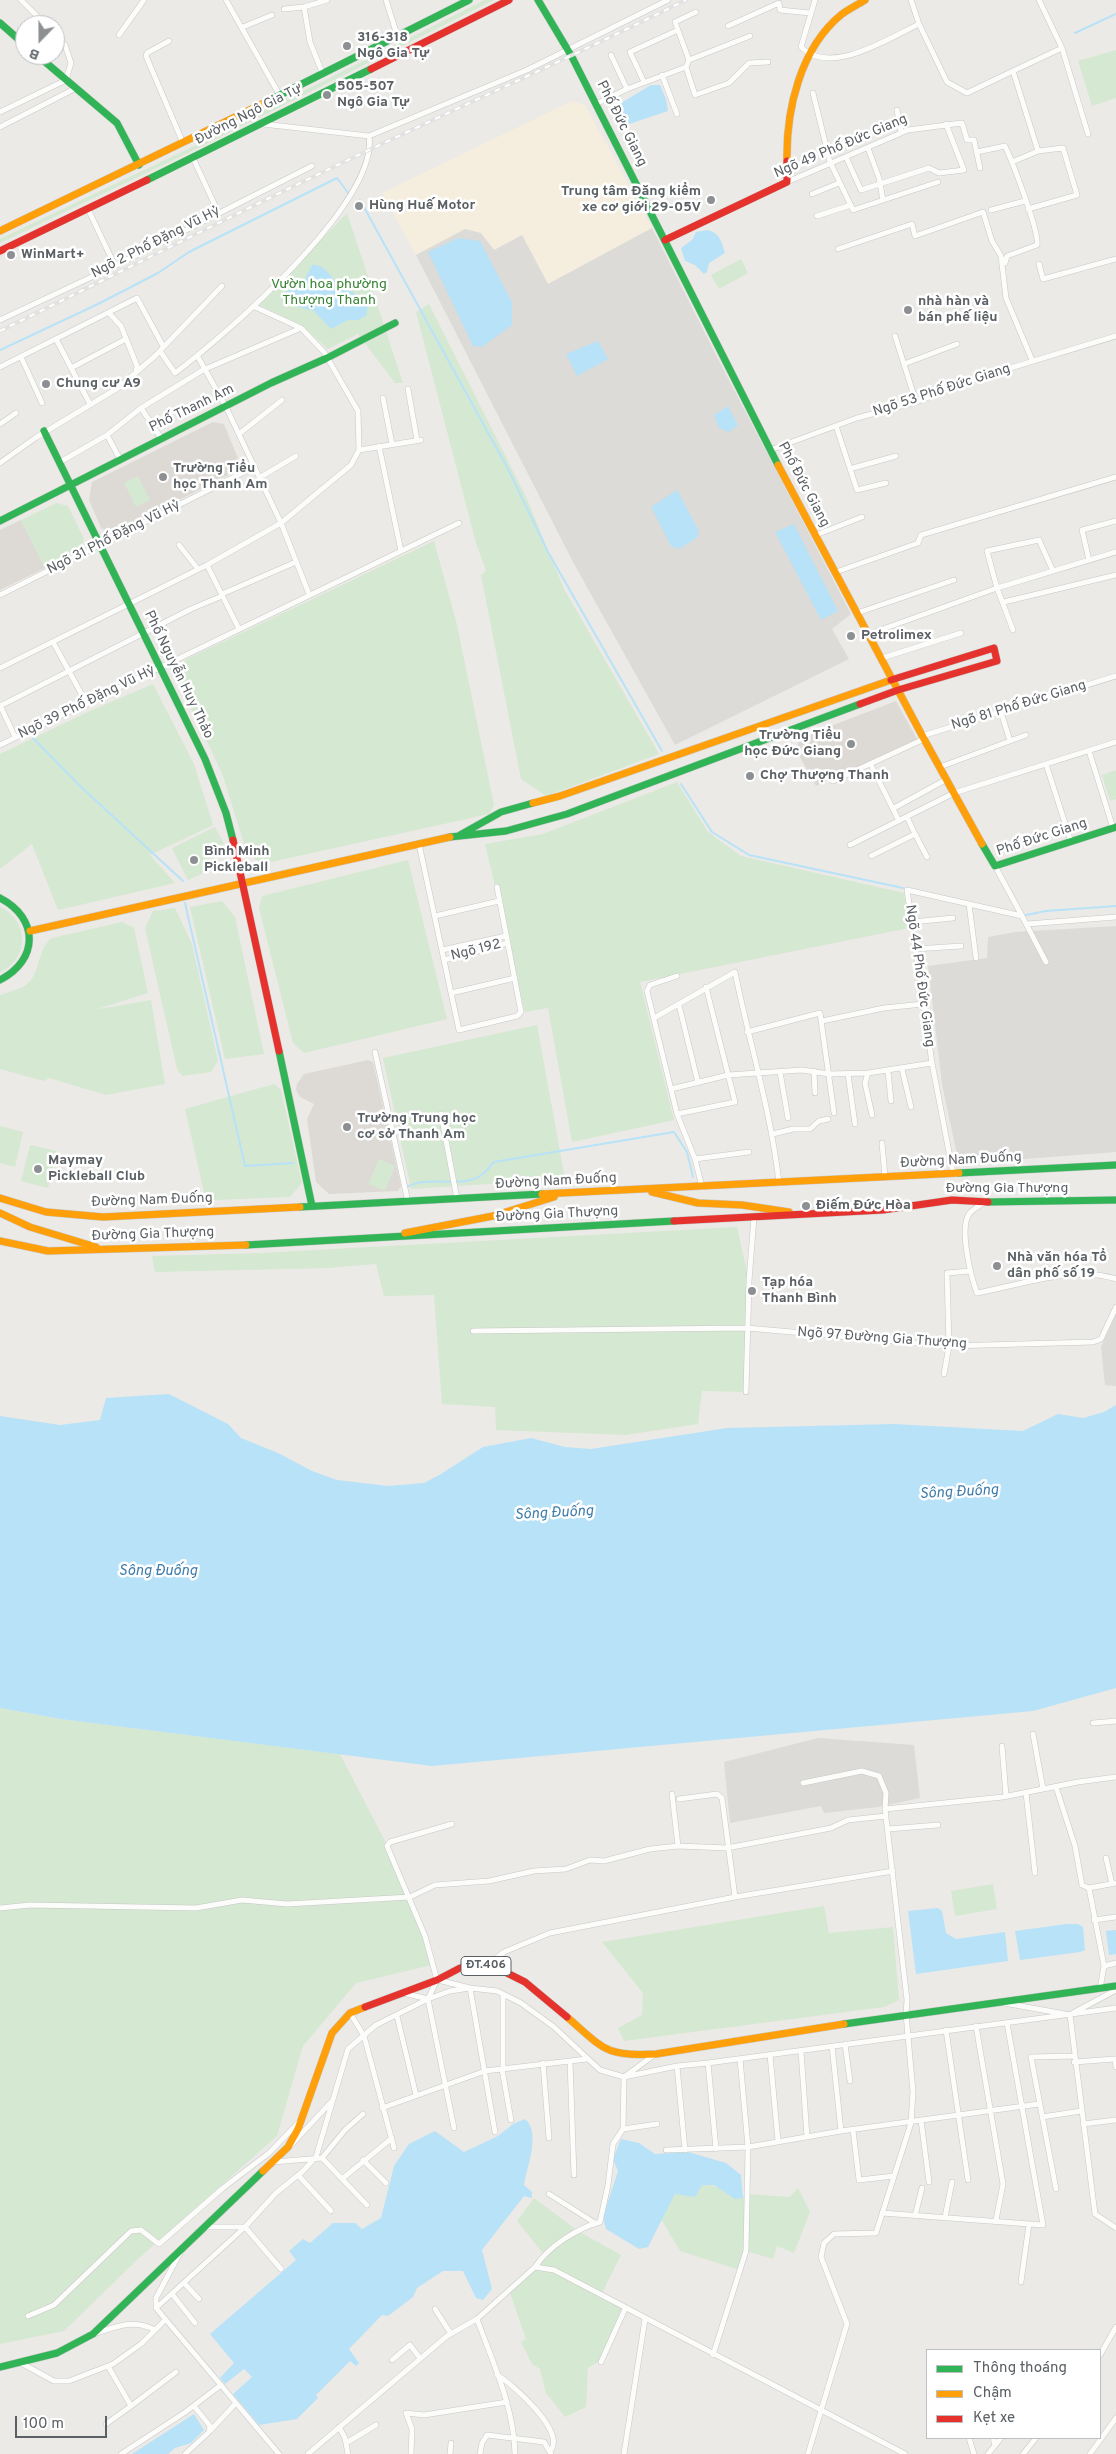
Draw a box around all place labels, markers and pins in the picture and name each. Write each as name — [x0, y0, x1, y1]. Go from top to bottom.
place label: 316-318 Ngô Gia Tự — [357, 30, 429, 62]
marker: 316-318 Ngô Gia Tự — [341, 40, 353, 52]
place label: 505-507 Ngô Gia Tự — [337, 79, 409, 111]
marker: 505-507 Ngô Gia Tự — [321, 89, 333, 101]
place label: Trung tâm Đăng kiểm xe cơ giới 29-05V — [561, 184, 701, 216]
marker: Trung tâm Đăng kiểm xe cơ giới 29-05V — [705, 194, 717, 206]
place label: Hùng Huế Motor — [369, 198, 475, 214]
marker: Hùng Huế Motor — [353, 200, 365, 212]
place label: WinMart+ — [21, 247, 85, 263]
marker: WinMart+ — [5, 249, 17, 261]
place label: nhà hàn và bán phế liệu — [918, 294, 998, 326]
marker: nhà hàn và bán phế liệu — [902, 304, 914, 316]
place label: Chung cư A9 — [56, 376, 141, 392]
marker: Chung cư A9 — [40, 378, 52, 390]
place label: Trường Tiểu học Thanh Am — [173, 461, 267, 494]
marker: Trường Tiểu học Thanh Am — [157, 471, 169, 483]
place label: Petrolimex — [861, 628, 932, 644]
marker: Petrolimex — [845, 630, 857, 642]
place label: Trường Tiểu học Đức Giang — [744, 728, 841, 760]
marker: Trường Tiểu học Đức Giang — [845, 738, 857, 750]
place label: Chợ Thượng Thanh — [760, 768, 889, 784]
marker: Chợ Thượng Thanh — [744, 770, 756, 782]
place label: Bình Minh Pickleball — [204, 844, 270, 876]
marker: Bình Minh Pickleball — [188, 854, 200, 866]
place label: Trường Trung học cơ sở Thanh Am — [357, 1111, 476, 1144]
marker: Trường Trung học cơ sở Thanh Am — [341, 1121, 353, 1133]
place label: Maymay Pickleball Club — [48, 1153, 145, 1186]
marker: Maymay Pickleball Club — [32, 1163, 44, 1175]
place label: Điếm Đức Hòa — [816, 1198, 911, 1214]
marker: Điếm Đức Hòa — [800, 1200, 812, 1212]
place label: Nhà văn hóa Tổ dân phố số 19 — [1007, 1250, 1107, 1282]
marker: Nhà văn hóa Tổ dân phố số 19 — [991, 1260, 1003, 1272]
place label: Tạp hóa Thanh Bình — [762, 1275, 837, 1308]
marker: Tạp hóa Thanh Bình — [746, 1285, 758, 1297]

